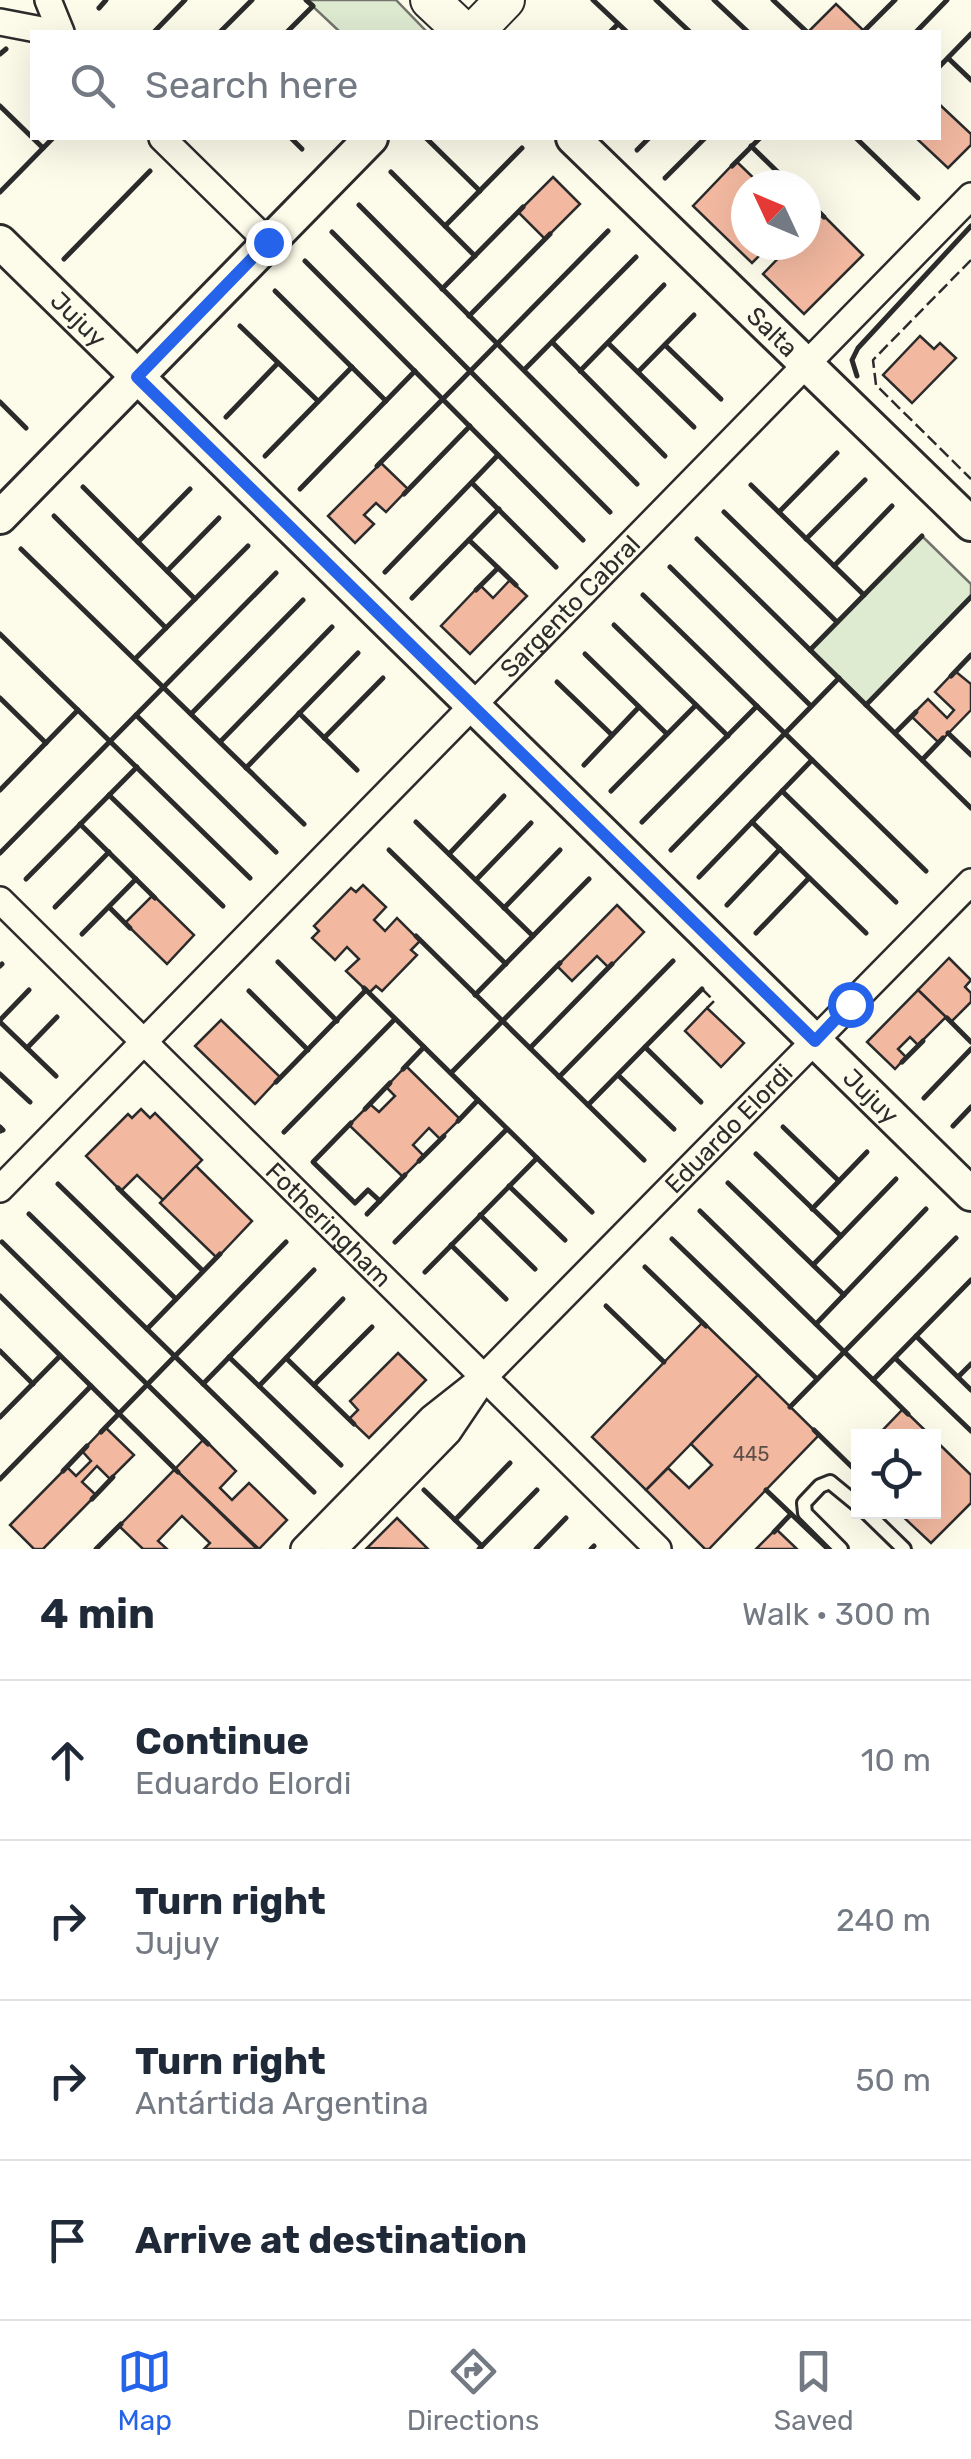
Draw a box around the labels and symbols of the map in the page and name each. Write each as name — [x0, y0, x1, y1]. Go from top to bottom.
north arrow — [731, 170, 821, 260]
route end — [246, 220, 292, 266]
street label: Jujuy — [45, 286, 112, 353]
street label: Salta — [741, 301, 804, 363]
street label: Sargento Cabral — [494, 529, 646, 683]
route start — [828, 982, 874, 1028]
street label: Eduardo Elordi — [659, 1058, 798, 1199]
street label: Jujuy — [837, 1063, 905, 1130]
street label: Fotheringham — [260, 1156, 398, 1293]
house number: 445 — [733, 1442, 769, 1466]

